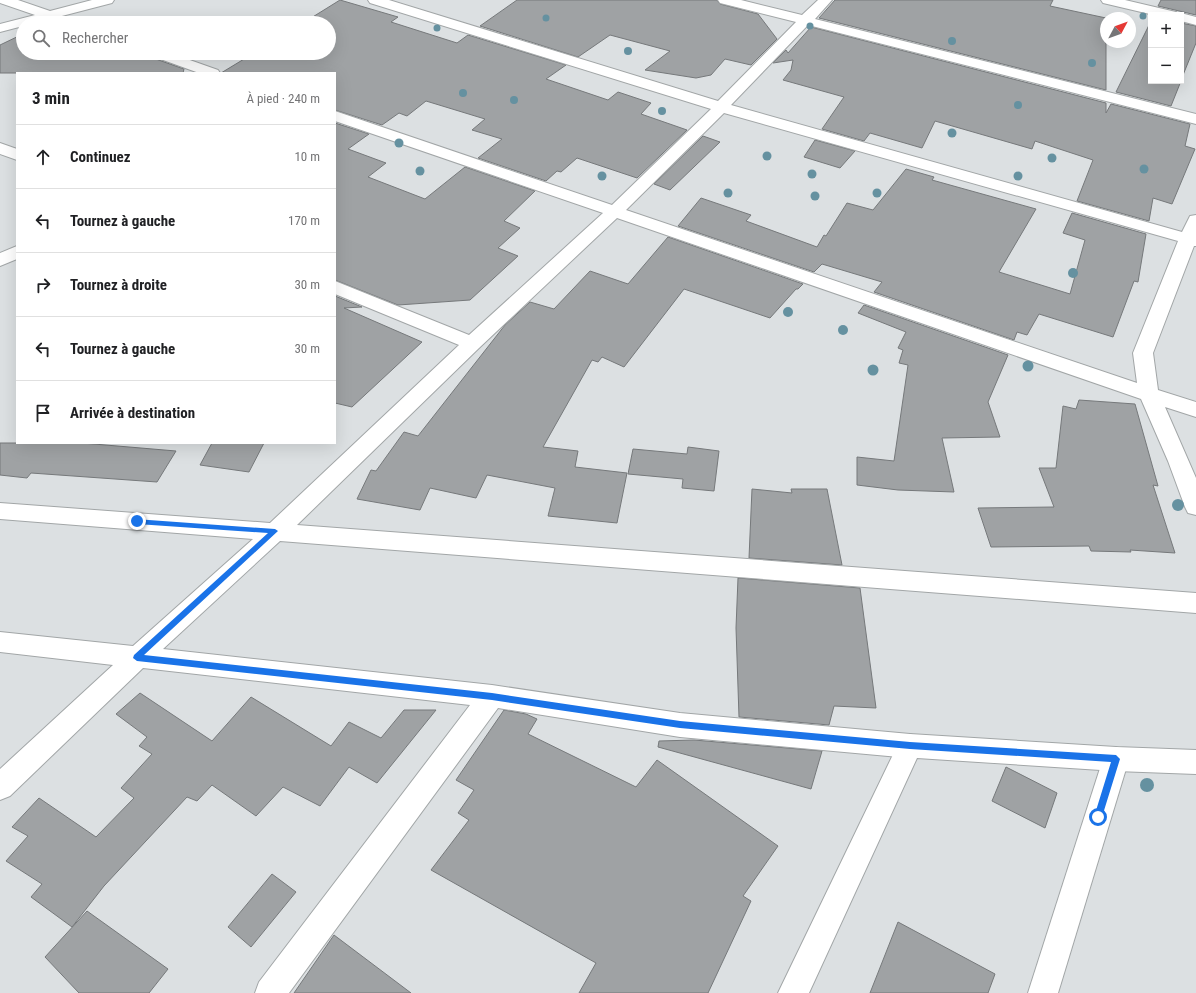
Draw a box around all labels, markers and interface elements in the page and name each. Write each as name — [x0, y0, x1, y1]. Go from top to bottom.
north arrow — [1100, 12, 1136, 48]
map controls — [1148, 12, 1184, 84]
button: + — [1148, 12, 1184, 48]
search box — [16, 16, 336, 60]
icon: search — [30, 27, 52, 49]
text: Rechercher — [62, 29, 128, 47]
button: − — [1148, 48, 1184, 84]
text: 3 min — [32, 88, 70, 108]
text: À pied · 240 m — [246, 91, 320, 106]
icon: ahead — [32, 146, 54, 168]
text: Continuez — [70, 148, 131, 166]
text: 10 m — [294, 149, 320, 164]
icon: left — [32, 210, 54, 232]
text: Tournez à gauche — [70, 212, 175, 230]
text: 170 m — [288, 213, 320, 228]
icon: right — [32, 274, 54, 296]
text: Tournez à droite — [70, 276, 167, 294]
text: 30 m — [294, 277, 320, 292]
icon: left — [32, 338, 54, 360]
text: Tournez à gauche — [70, 340, 175, 358]
text: 30 m — [294, 341, 320, 356]
icon: arrive — [32, 402, 54, 424]
text: Arrivée à destination — [70, 404, 195, 422]
route end — [128, 512, 146, 530]
route start — [1089, 808, 1107, 826]

